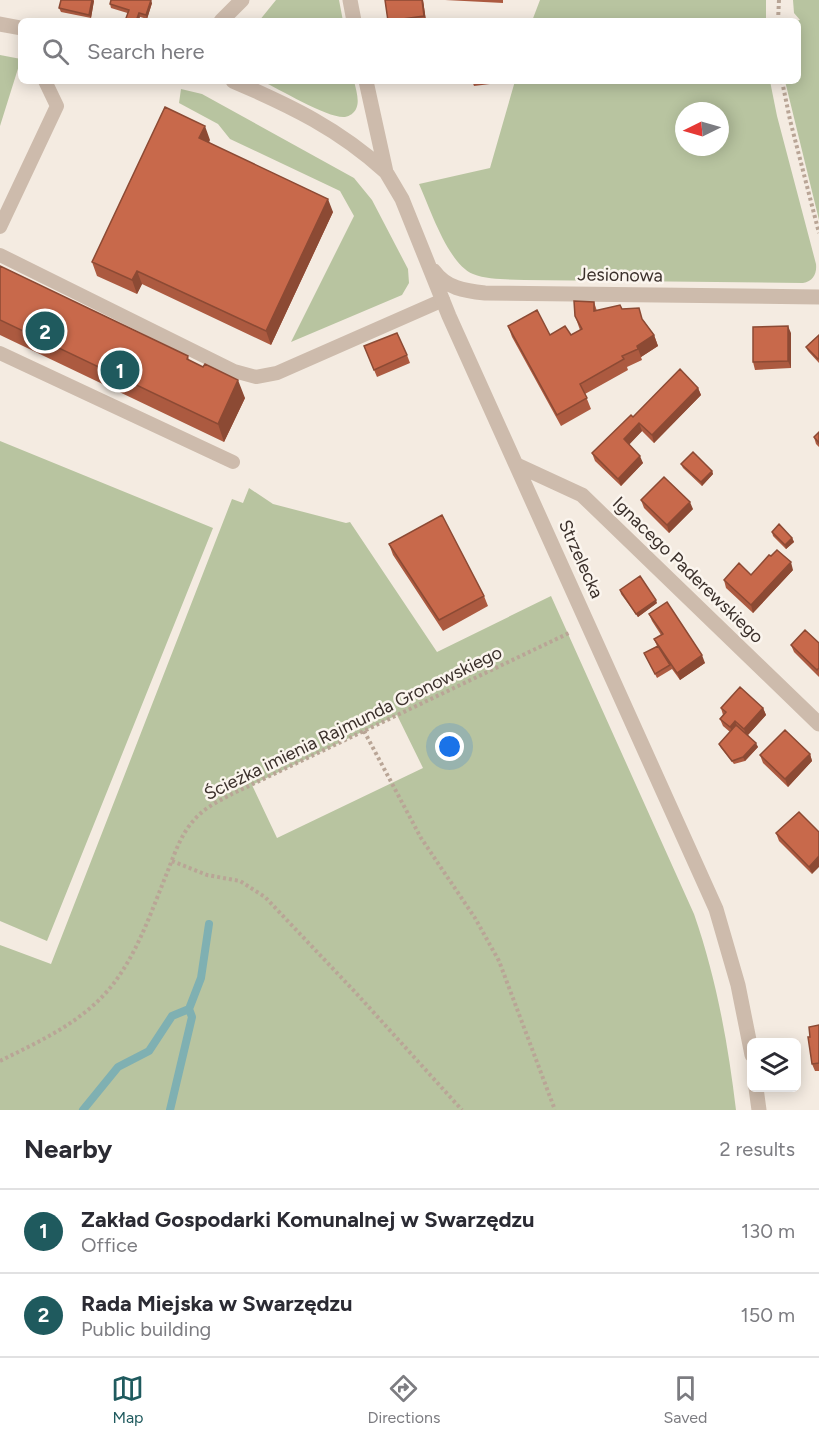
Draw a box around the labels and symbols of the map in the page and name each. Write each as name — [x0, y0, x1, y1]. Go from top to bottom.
north arrow — [675, 102, 729, 156]
street label: Jesionowa — [577, 263, 663, 287]
pin: 2 — [26, 308, 64, 354]
pin: 1 — [100, 348, 140, 392]
street label: Ignacego Paderewskiego — [608, 492, 768, 648]
street label: Strzelecka — [554, 516, 608, 602]
street label: Ścieżka imienia Rajmunda Gronowskiego — [200, 641, 506, 805]
your location — [435, 732, 464, 761]

